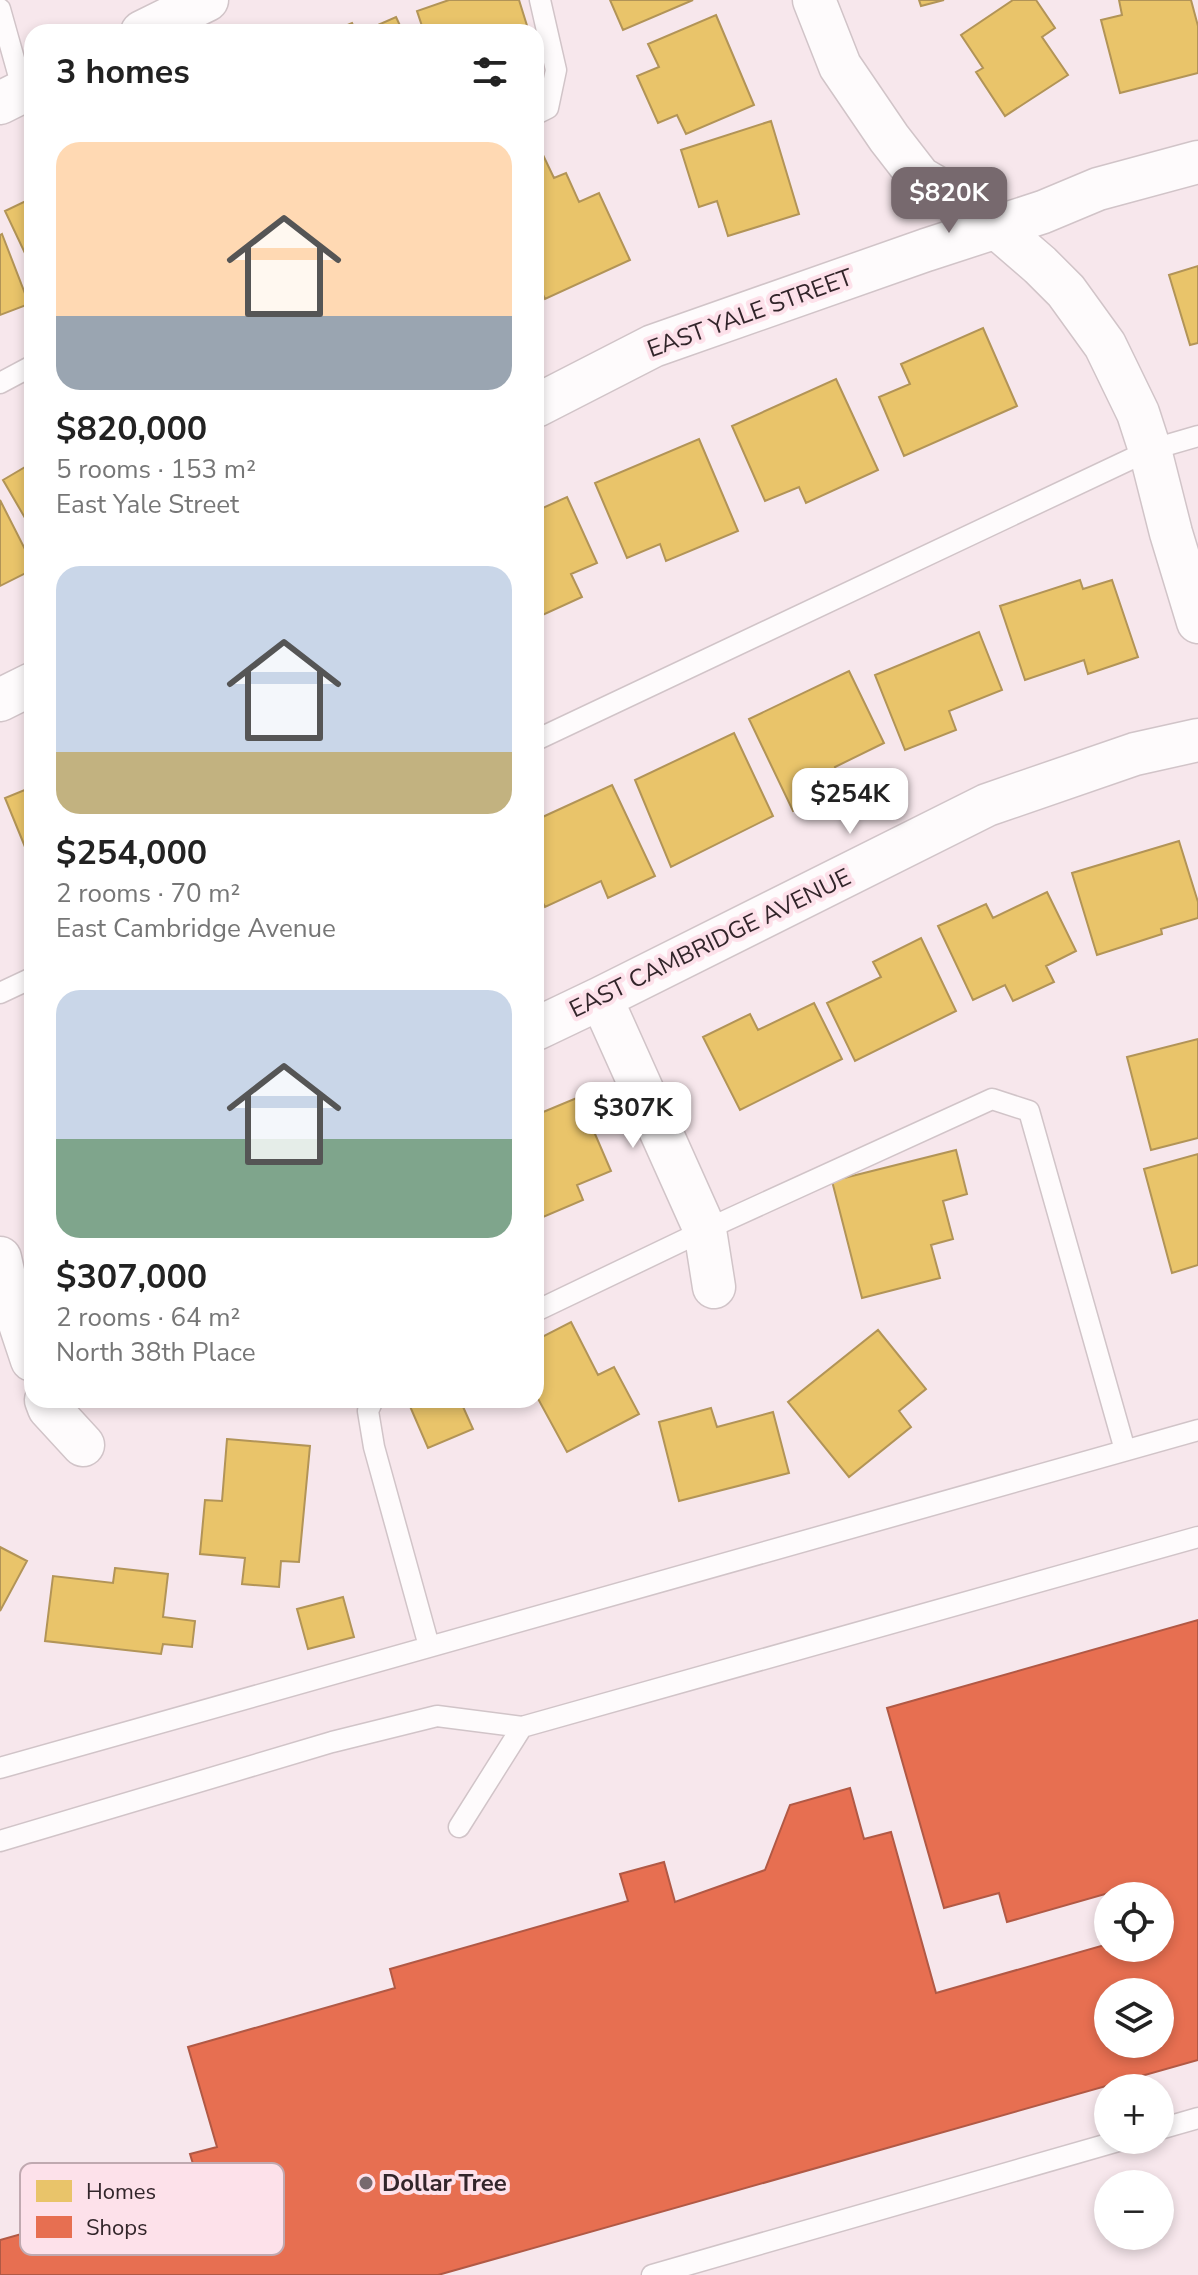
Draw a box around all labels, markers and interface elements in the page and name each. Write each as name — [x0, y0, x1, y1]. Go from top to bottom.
text: 3 homes — [56, 49, 190, 95]
icon: filters — [468, 50, 512, 94]
pin: $820K — [893, 167, 1005, 235]
text: $820K — [909, 175, 989, 210]
icon: home — [212, 194, 356, 338]
street label: EAST YALE STREET — [643, 261, 858, 365]
text: $820,000 — [56, 406, 207, 452]
text: 5 rooms · 153 m² — [56, 452, 256, 487]
text: East Yale Street — [56, 487, 239, 522]
icon: home — [212, 618, 356, 762]
pin: $254K — [794, 768, 906, 836]
text: $254K — [810, 776, 890, 811]
text: $254,000 — [56, 830, 207, 876]
street label: EAST CAMBRIDGE AVENUE — [564, 861, 856, 1025]
text: 2 rooms · 70 m² — [56, 876, 240, 911]
text: East Cambridge Avenue — [56, 911, 336, 946]
icon: home — [212, 1042, 356, 1186]
pin: $307K — [577, 1082, 689, 1150]
text: $307K — [593, 1090, 673, 1125]
text: $307,000 — [56, 1254, 207, 1300]
text: 2 rooms · 64 m² — [56, 1300, 240, 1335]
text: North 38th Place — [56, 1335, 256, 1370]
map controls — [1094, 1882, 1174, 2250]
button: locate — [1094, 1882, 1174, 1962]
button: layers — [1094, 1978, 1174, 2058]
button: + — [1094, 2074, 1174, 2154]
legend — [20, 2163, 284, 2255]
place label: Dollar Tree — [382, 2167, 507, 2199]
button: − — [1094, 2170, 1174, 2250]
marker: Dollar Tree — [357, 2174, 375, 2192]
text: Homes — [86, 2177, 156, 2207]
text: Shops — [86, 2213, 148, 2243]

